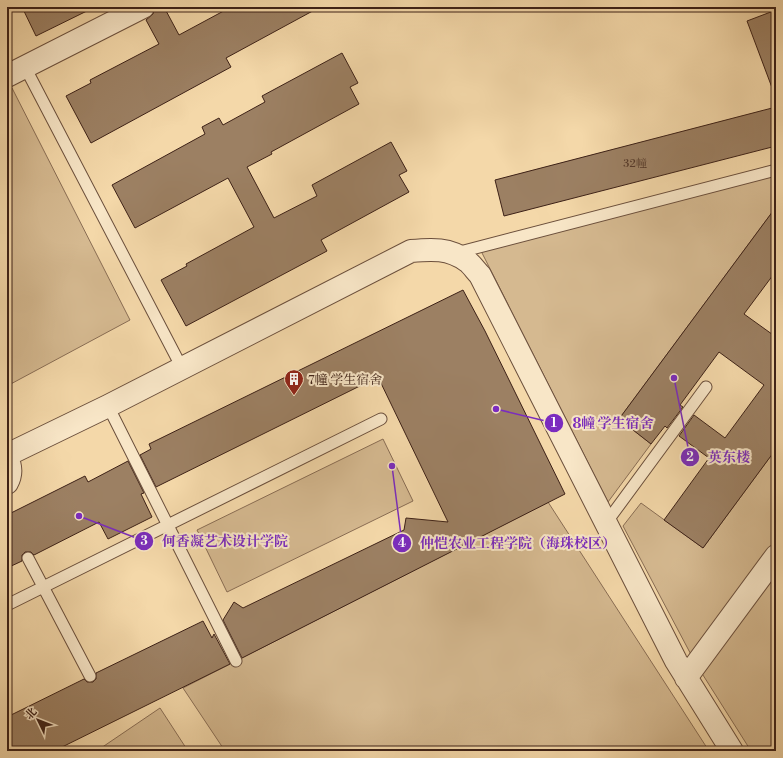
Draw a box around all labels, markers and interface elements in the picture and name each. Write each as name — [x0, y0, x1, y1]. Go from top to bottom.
house number: 32幢 — [623, 157, 647, 171]
building icon: 7幢 学生宿舍 — [283, 368, 305, 396]
place label: 7幢 学生宿舍 — [308, 372, 382, 388]
callout: 8幢 学生宿舍 — [544, 410, 662, 436]
text: 8幢 学生宿舍 — [572, 415, 655, 433]
text: 1 — [551, 416, 557, 431]
callout: 英东楼 — [680, 444, 758, 470]
text: 英东楼 — [708, 449, 750, 467]
text: 2 — [686, 450, 694, 465]
callout: 何香凝艺术设计学院 — [134, 528, 296, 554]
callout: 仲恺农业工程学院（海珠校区） — [392, 530, 624, 556]
text: 何香凝艺术设计学院 — [162, 533, 288, 551]
text: 3 — [140, 534, 148, 549]
text: 仲恺农业工程学院（海珠校区） — [420, 535, 616, 553]
text: 4 — [398, 536, 406, 551]
north arrow — [18, 700, 58, 740]
text: 北 — [23, 705, 40, 723]

